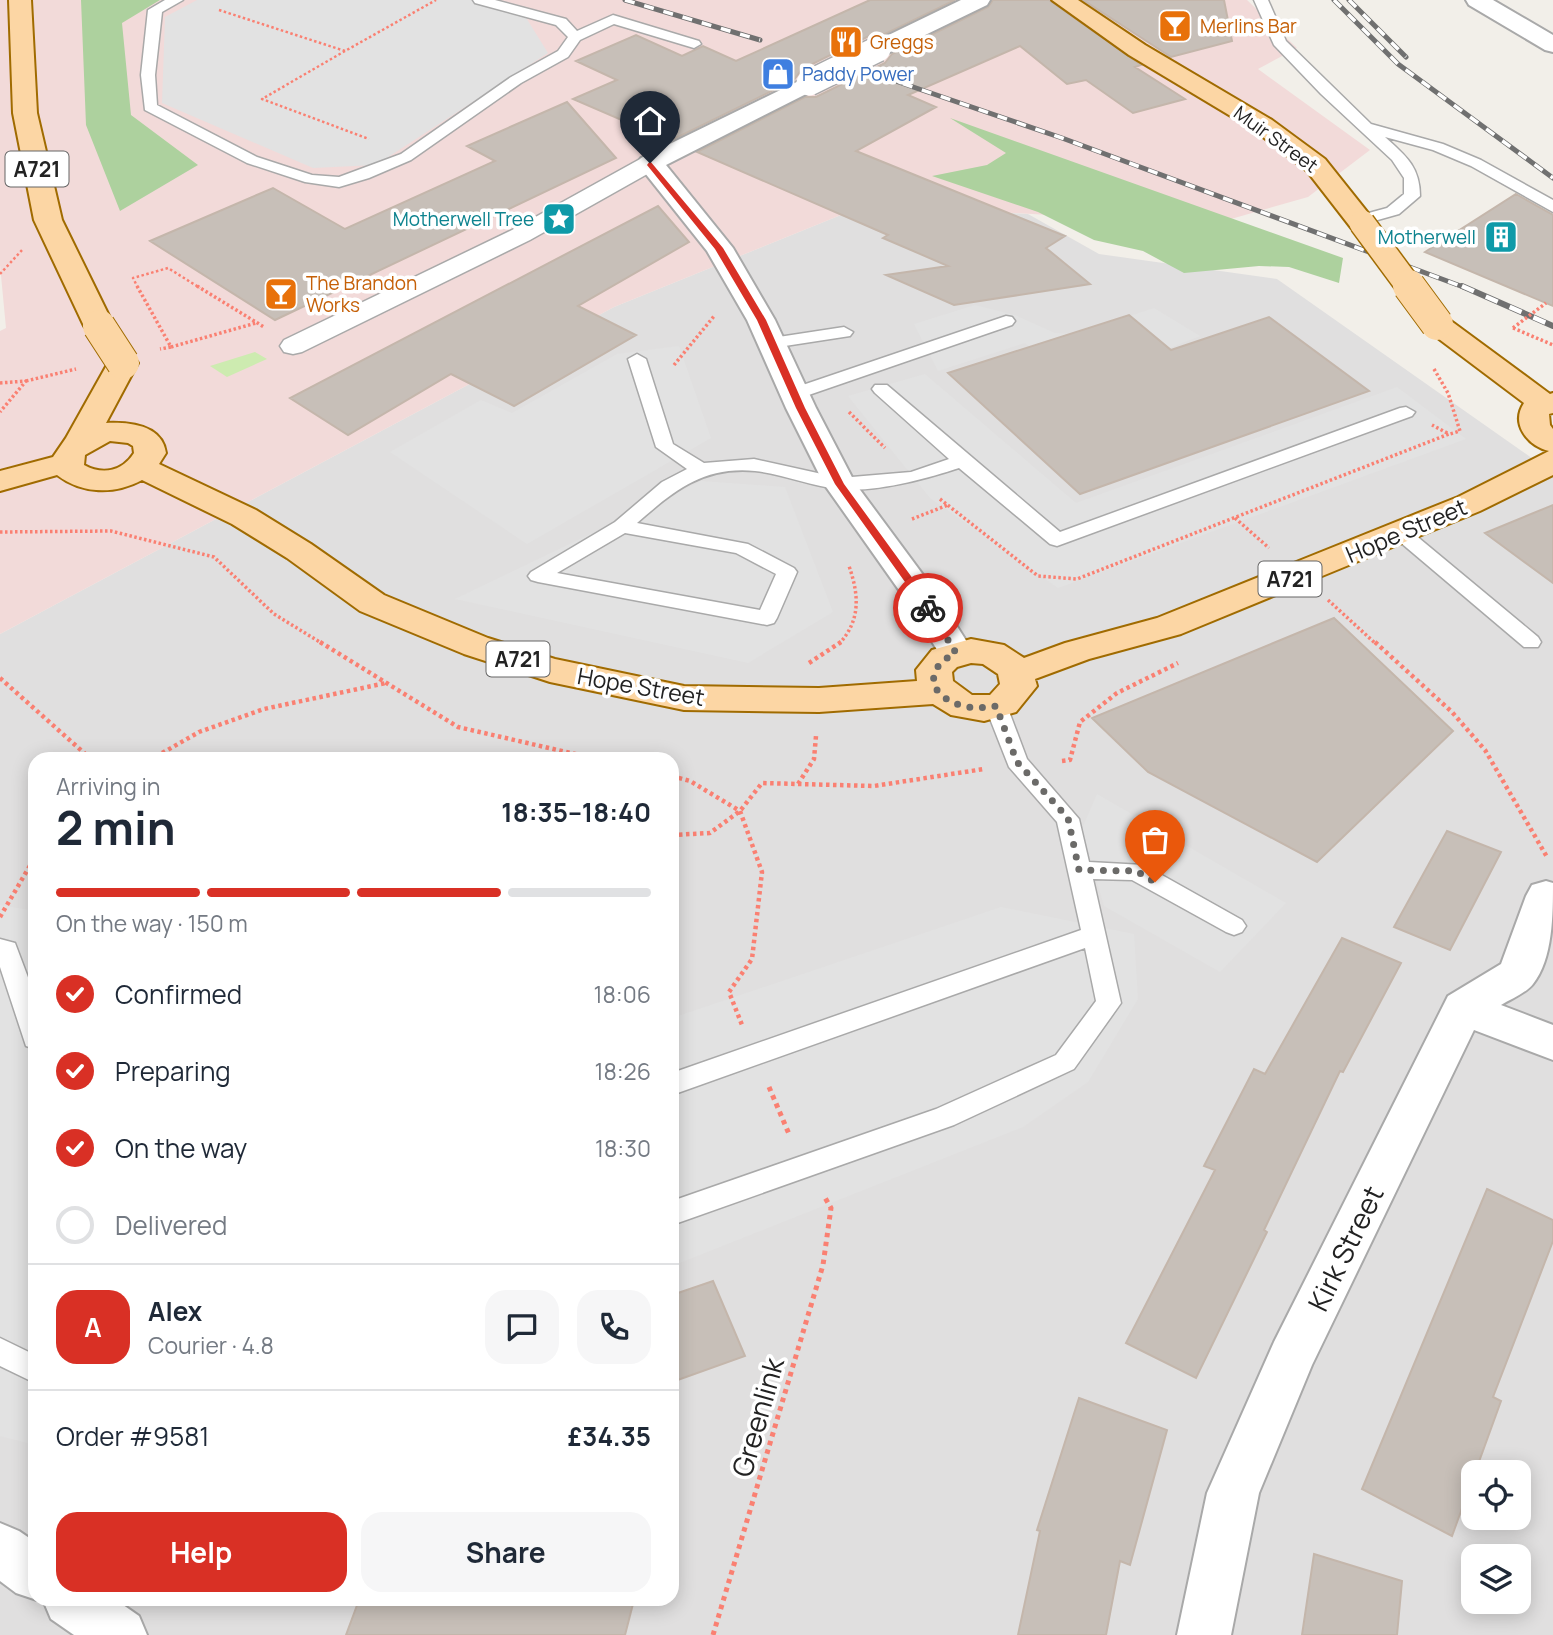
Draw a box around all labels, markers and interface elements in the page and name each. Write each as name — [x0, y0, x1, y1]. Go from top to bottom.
bar icon: Merlins Bar — [1156, 7, 1194, 45]
place label: Merlins Bar — [1200, 13, 1297, 39]
restaurant icon: Greggs — [827, 23, 865, 61]
place label: Greggs — [870, 29, 934, 55]
shop icon: Paddy Power — [759, 55, 797, 93]
place label: Paddy Power — [802, 61, 915, 87]
pin — [620, 91, 680, 163]
street label: Muir Street — [1229, 100, 1323, 178]
icon: home — [631, 102, 669, 140]
road number: A721 — [5, 152, 68, 186]
place icon: Motherwell Tree — [540, 200, 578, 238]
place label: Motherwell Tree — [393, 206, 534, 232]
building icon: Motherwell — [1482, 218, 1520, 256]
place label: Motherwell — [1378, 224, 1476, 250]
place label: The Brandon Works — [306, 270, 417, 318]
bar icon: The Brandon Works — [262, 275, 300, 313]
street label: Hope Street — [1341, 490, 1471, 570]
road number: A721 — [1258, 562, 1322, 596]
courier — [893, 573, 963, 643]
icon: bike — [909, 589, 947, 627]
road number: A721 — [486, 642, 550, 676]
street label: Hope Street — [575, 659, 707, 713]
text: Arriving in — [56, 770, 161, 802]
text: 18:35–18:40 — [501, 794, 651, 830]
text: 2 min — [56, 796, 176, 859]
pin — [1125, 810, 1185, 882]
icon: bag — [1136, 821, 1174, 859]
text: On the way · 150 m — [56, 907, 248, 939]
icon: check — [56, 975, 94, 1013]
text: Confirmed — [115, 976, 242, 1012]
text: 18:06 — [594, 978, 651, 1010]
icon: check — [56, 1052, 94, 1090]
text: Preparing — [115, 1053, 231, 1089]
text: 18:26 — [594, 1055, 651, 1087]
icon: check — [56, 1129, 94, 1167]
text: On the way — [115, 1130, 247, 1166]
text: 18:30 — [595, 1132, 651, 1164]
street label: Kirk Street — [1298, 1179, 1392, 1317]
text: Delivered — [115, 1207, 227, 1243]
button: chat — [485, 1290, 559, 1364]
button: phone — [577, 1290, 651, 1364]
text: Alex — [148, 1293, 202, 1329]
text: A — [84, 1309, 102, 1345]
text: Courier · 4.8 — [148, 1329, 274, 1361]
street label: Greenlink — [722, 1352, 792, 1481]
text: Order #9581 — [56, 1418, 209, 1454]
text: £34.35 — [567, 1418, 651, 1454]
map controls — [1461, 1460, 1531, 1614]
button: locate — [1461, 1460, 1531, 1530]
button: Help — [56, 1512, 347, 1592]
button: Share — [361, 1512, 651, 1592]
button: layers — [1461, 1544, 1531, 1614]

